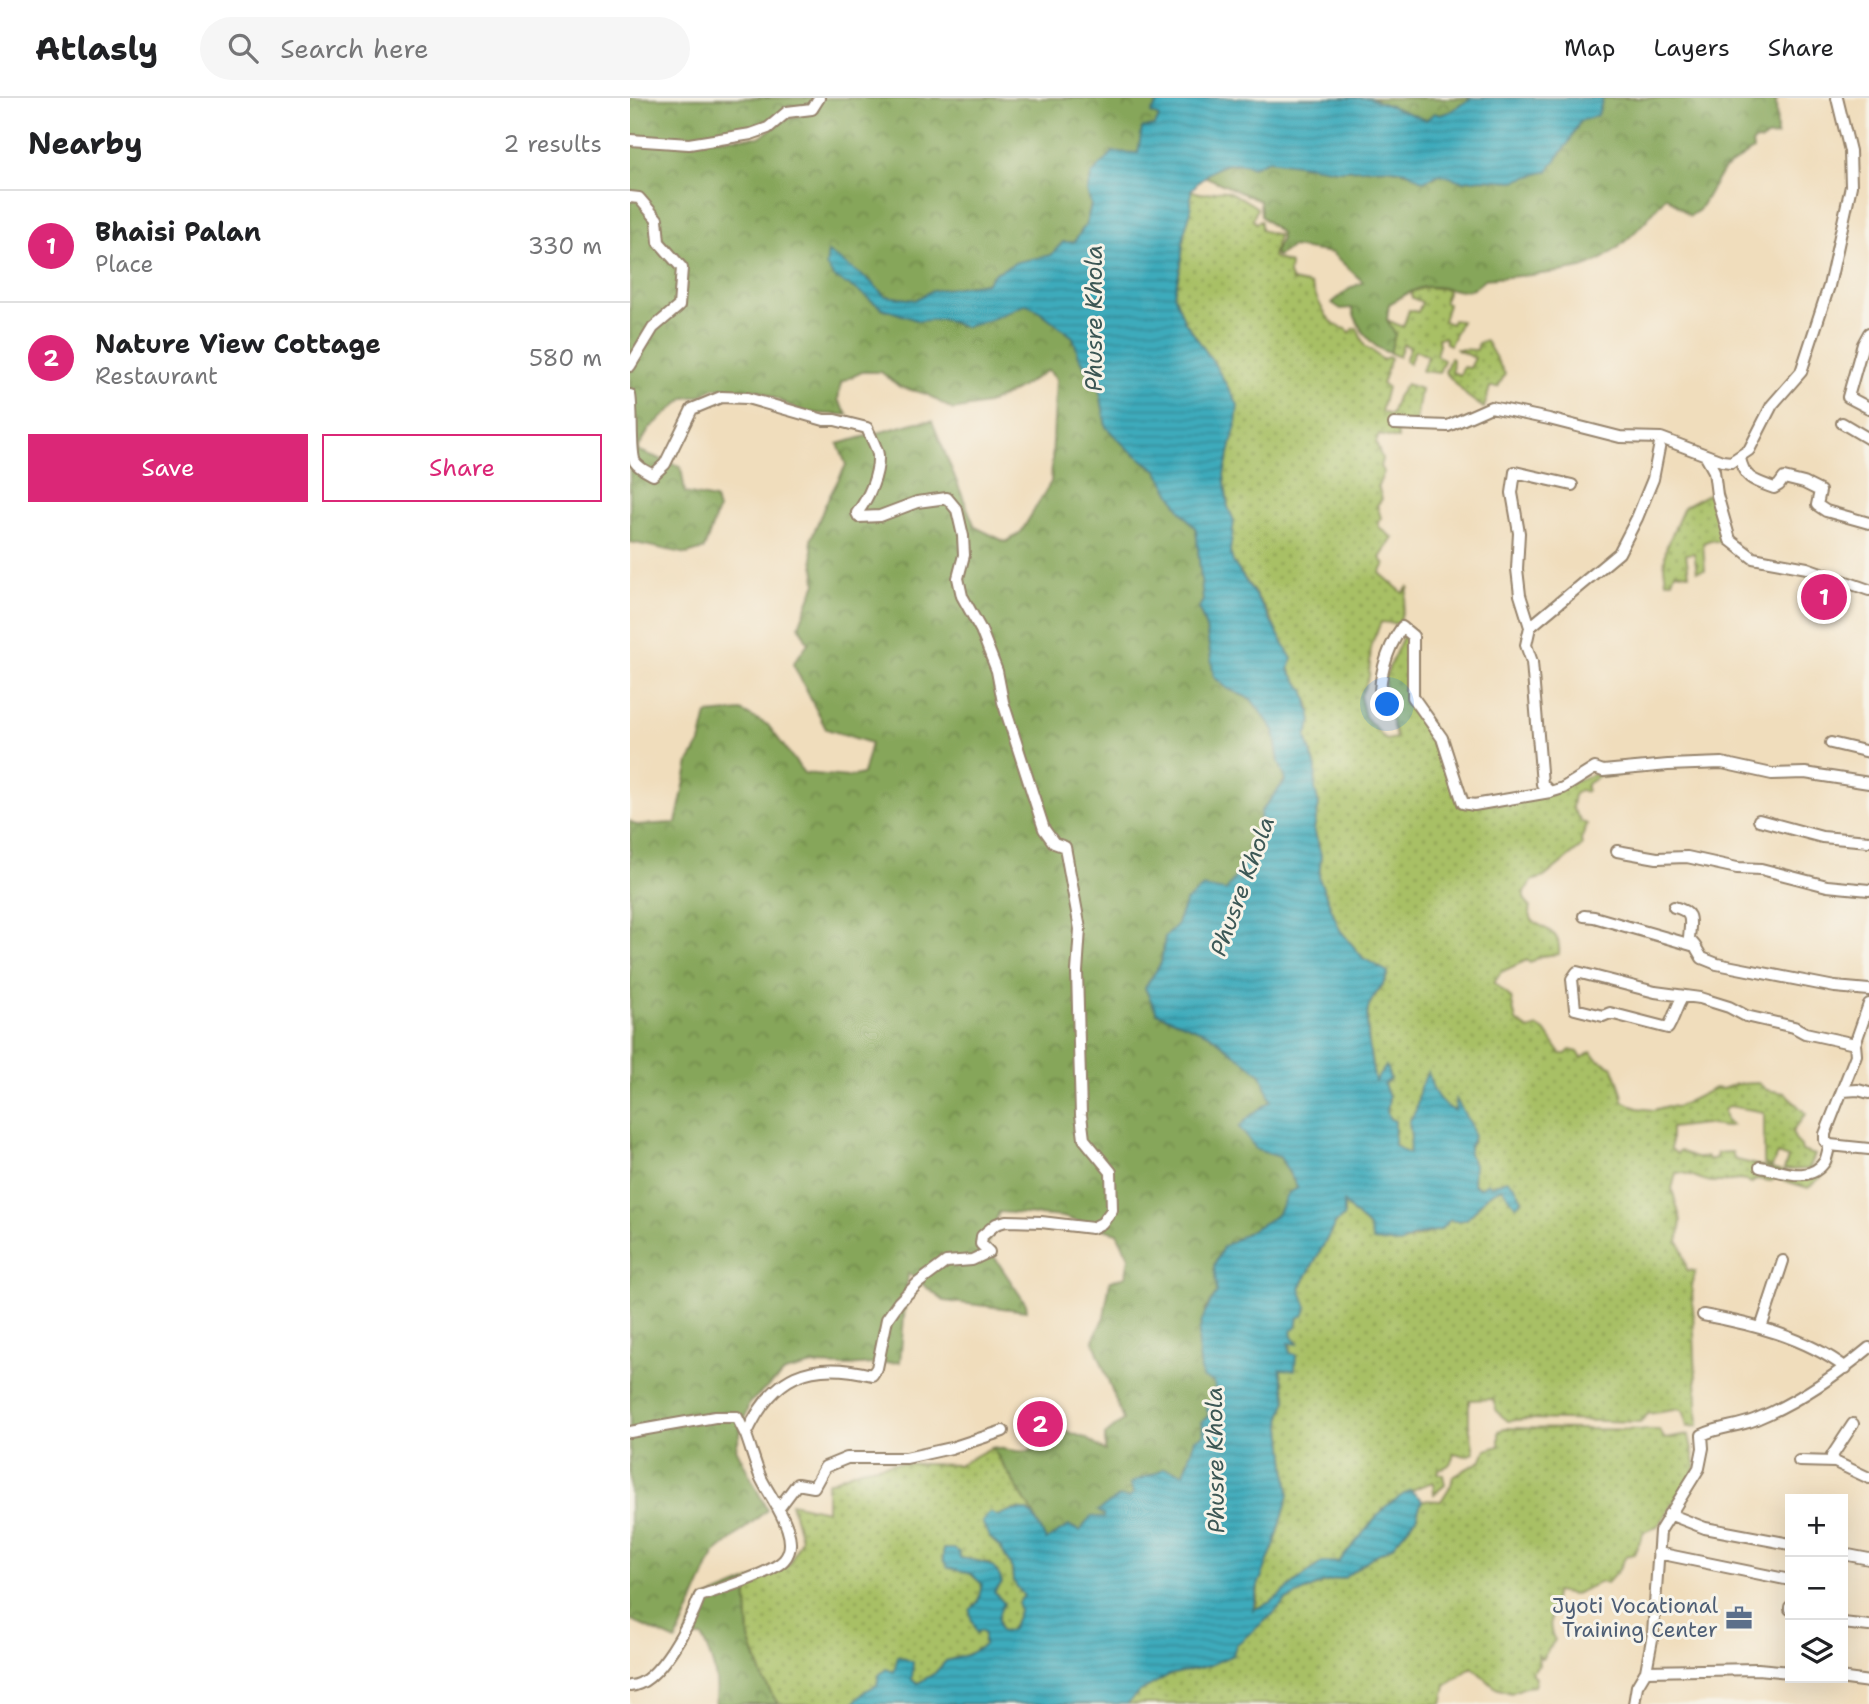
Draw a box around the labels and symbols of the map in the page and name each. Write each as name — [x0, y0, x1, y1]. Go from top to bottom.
water label: Phusre Khola — [1079, 245, 1109, 391]
pin: 1 — [1801, 571, 1847, 623]
your location — [1370, 687, 1404, 721]
water label: Phusre Khola — [1203, 812, 1281, 960]
water label: Phusre Khola — [1199, 1387, 1231, 1533]
pin: 2 — [1017, 1398, 1063, 1450]
place label: Jyoti Vocational Training Center — [1552, 1592, 1719, 1644]
office icon: Jyoti Vocational Training Center — [1724, 1603, 1754, 1633]

